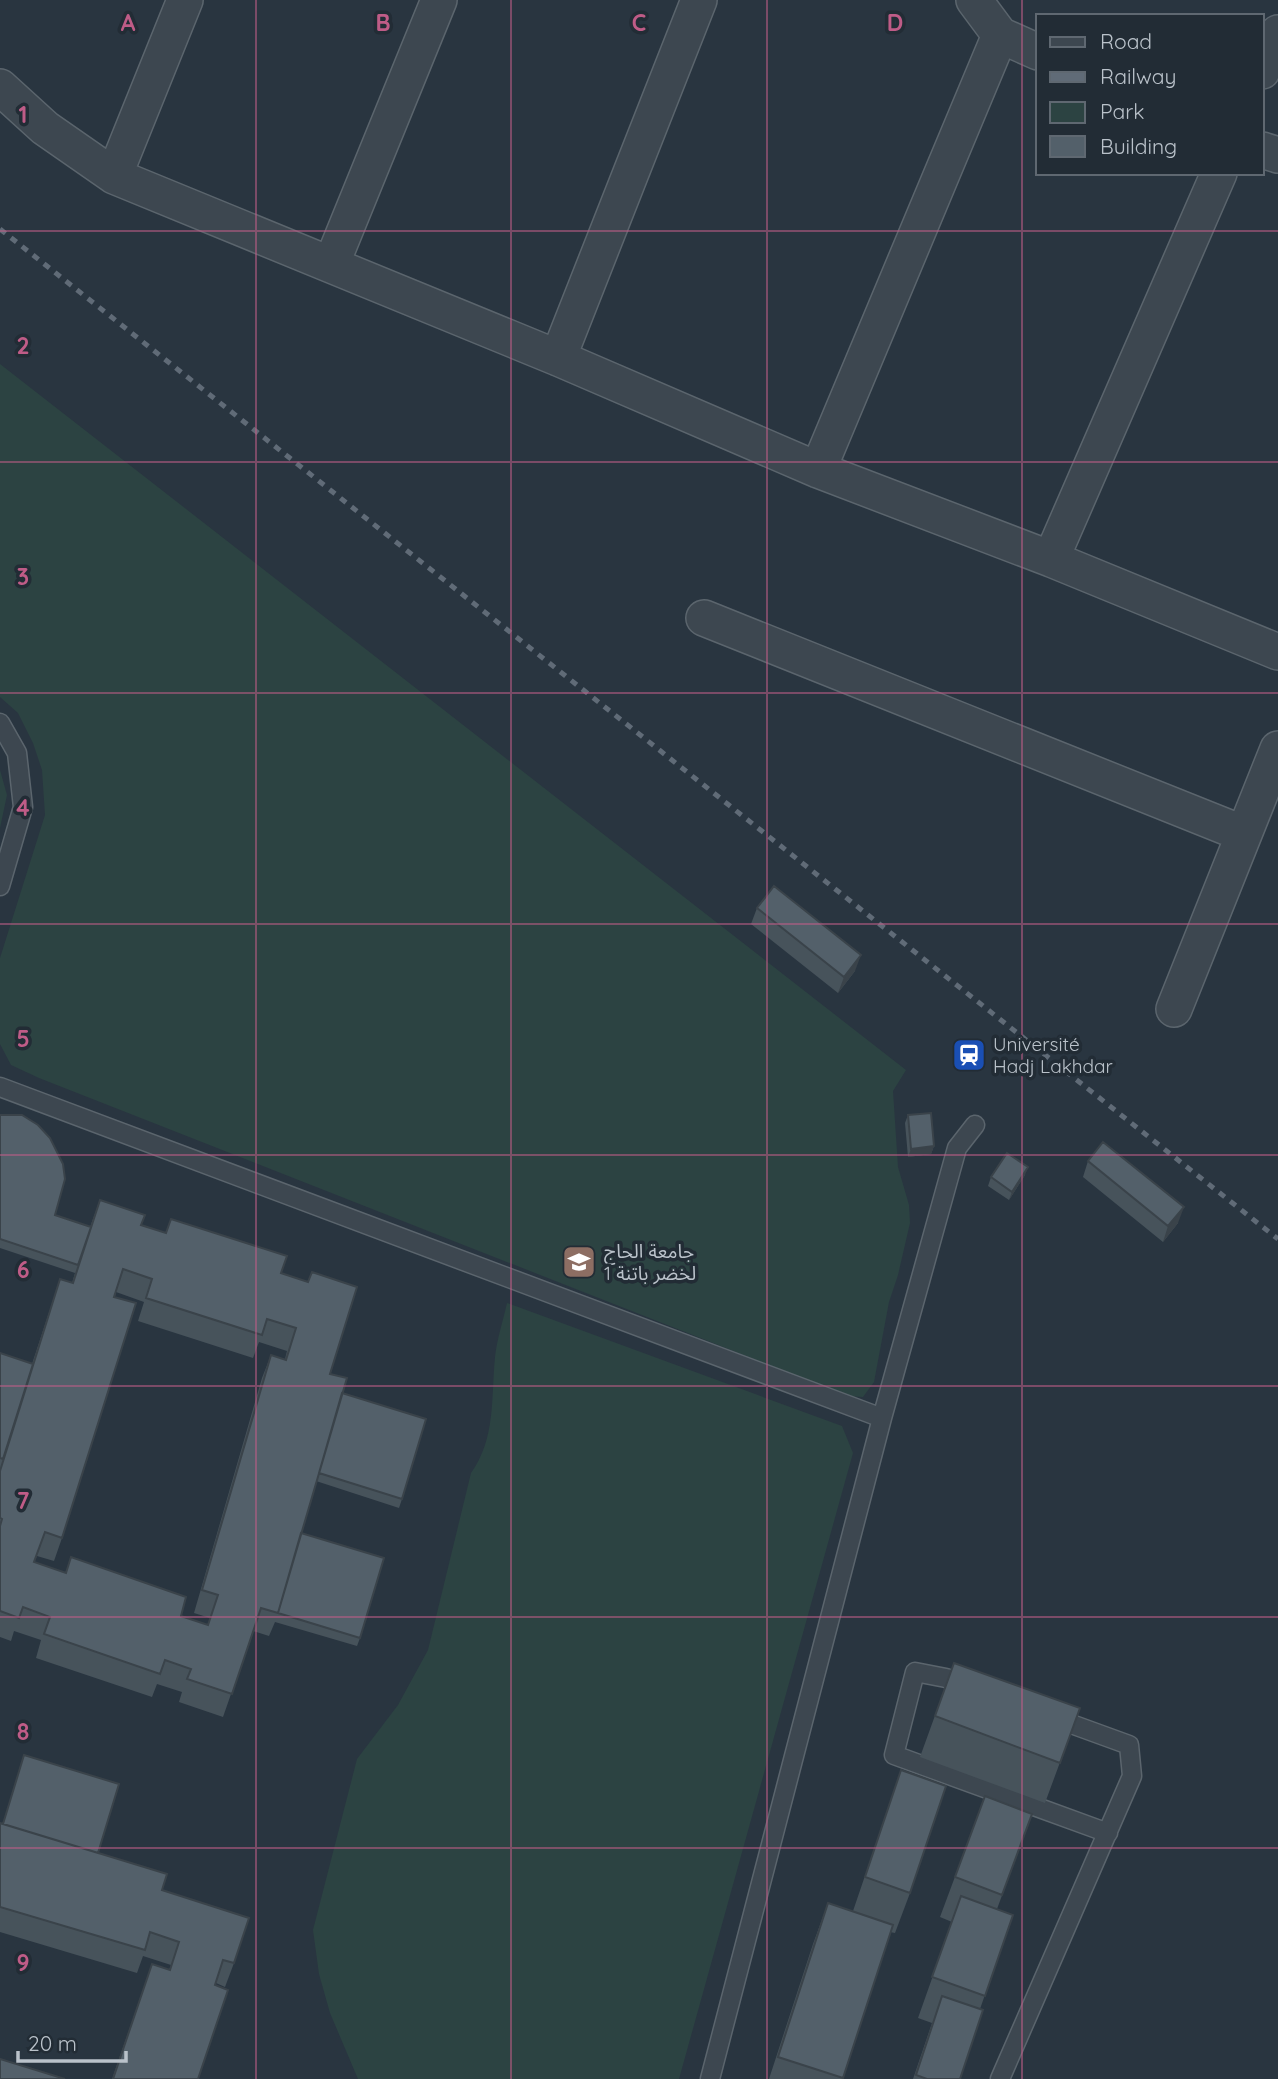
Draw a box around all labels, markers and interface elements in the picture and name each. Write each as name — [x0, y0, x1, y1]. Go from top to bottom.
text: A — [121, 8, 136, 37]
text: B — [375, 8, 391, 37]
text: C — [632, 8, 646, 37]
text: D — [887, 8, 903, 37]
legend — [1036, 14, 1264, 175]
text: Road — [1100, 28, 1152, 54]
text: Railway — [1100, 63, 1176, 89]
text: Park — [1100, 98, 1144, 124]
text: 1 — [19, 100, 27, 129]
text: Building — [1100, 133, 1177, 159]
text: 2 — [16, 331, 30, 360]
text: 3 — [17, 562, 29, 591]
text: 4 — [16, 793, 30, 822]
text: 5 — [16, 1024, 30, 1053]
place label: Université Hadj Lakhdar — [993, 1032, 1114, 1078]
station icon: Université Hadj Lakhdar — [950, 1036, 988, 1074]
place label: جامعة الحاج لخضر باتنة 1 — [604, 1239, 696, 1285]
school or university icon: جامعة الحاج لخضر باتنة 1 — [560, 1243, 598, 1281]
text: 6 — [17, 1255, 29, 1284]
text: 7 — [17, 1486, 30, 1515]
text: 8 — [17, 1717, 29, 1746]
text: 9 — [16, 1948, 30, 1977]
scale bar — [18, 2020, 126, 2064]
text: 20 m — [28, 2030, 77, 2056]

